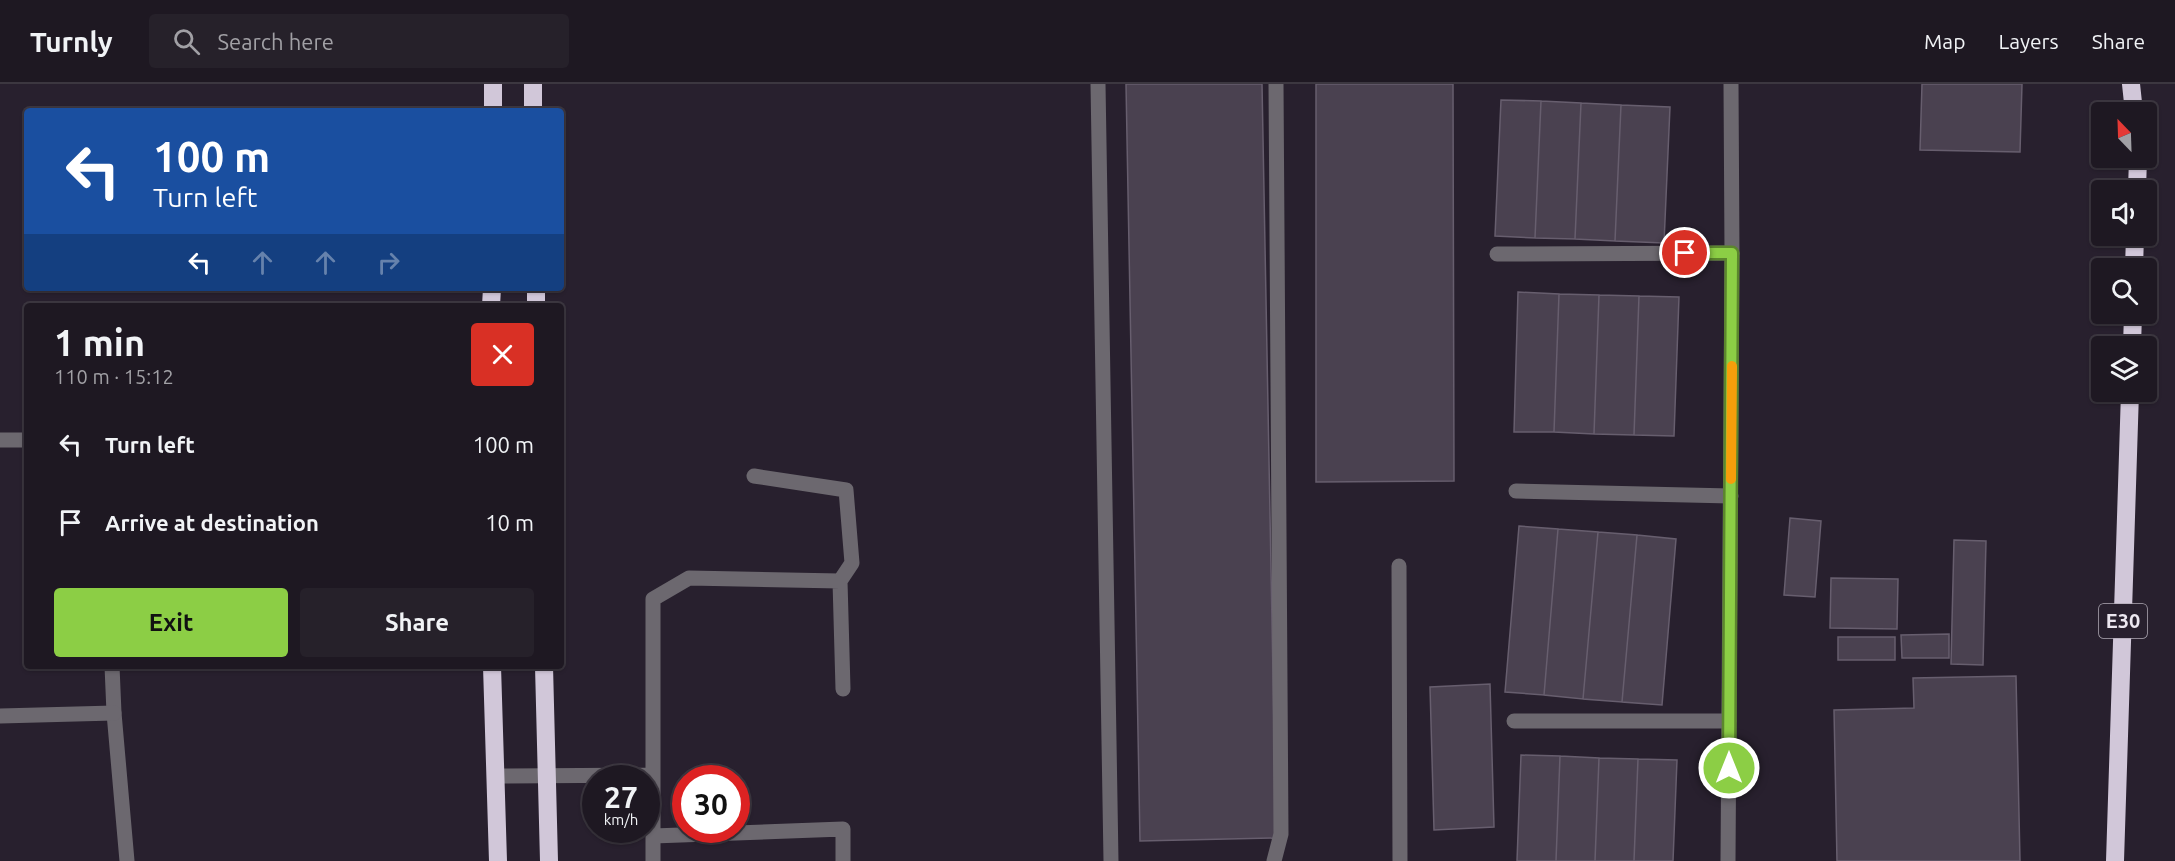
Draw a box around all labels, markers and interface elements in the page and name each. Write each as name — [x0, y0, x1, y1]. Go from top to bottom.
search box — [149, 14, 569, 68]
icon: search — [170, 25, 203, 58]
text: Turnly — [30, 26, 113, 57]
text: Search here — [218, 29, 334, 54]
text: Map — [1924, 29, 1965, 53]
text: Layers — [1998, 29, 2059, 53]
text: Share — [2092, 29, 2145, 53]
north arrow — [2091, 102, 2157, 168]
map controls — [2091, 102, 2157, 402]
icon: left — [54, 132, 132, 210]
text: 100 m — [153, 133, 270, 180]
button: sound — [2091, 180, 2157, 246]
text: Turn left — [153, 182, 257, 212]
pin — [1659, 227, 1710, 278]
icon: arrive — [1668, 236, 1701, 269]
icon: left — [183, 246, 216, 279]
icon: ahead — [246, 246, 279, 279]
icon: ahead — [309, 246, 342, 279]
icon: right — [372, 246, 405, 279]
button: search — [2091, 258, 2157, 324]
text: 1 min — [54, 322, 145, 363]
button: close — [471, 323, 534, 386]
button: layers — [2091, 336, 2157, 402]
text: 110 m · 15:12 — [54, 365, 174, 388]
icon: left — [54, 428, 87, 461]
text: Turn left — [105, 432, 195, 457]
text: 100 m — [473, 432, 534, 457]
icon: arrive — [54, 506, 87, 539]
text: Arrive at destination — [105, 510, 319, 535]
text: 10 m — [485, 510, 534, 535]
button: Exit — [54, 588, 288, 657]
button: Share — [300, 588, 534, 657]
road number: E30 — [2099, 604, 2147, 638]
position arrow — [1697, 736, 1761, 800]
speed limit sign: 30 — [672, 765, 750, 843]
text: 27 — [604, 780, 638, 814]
text: km/h — [604, 811, 638, 828]

